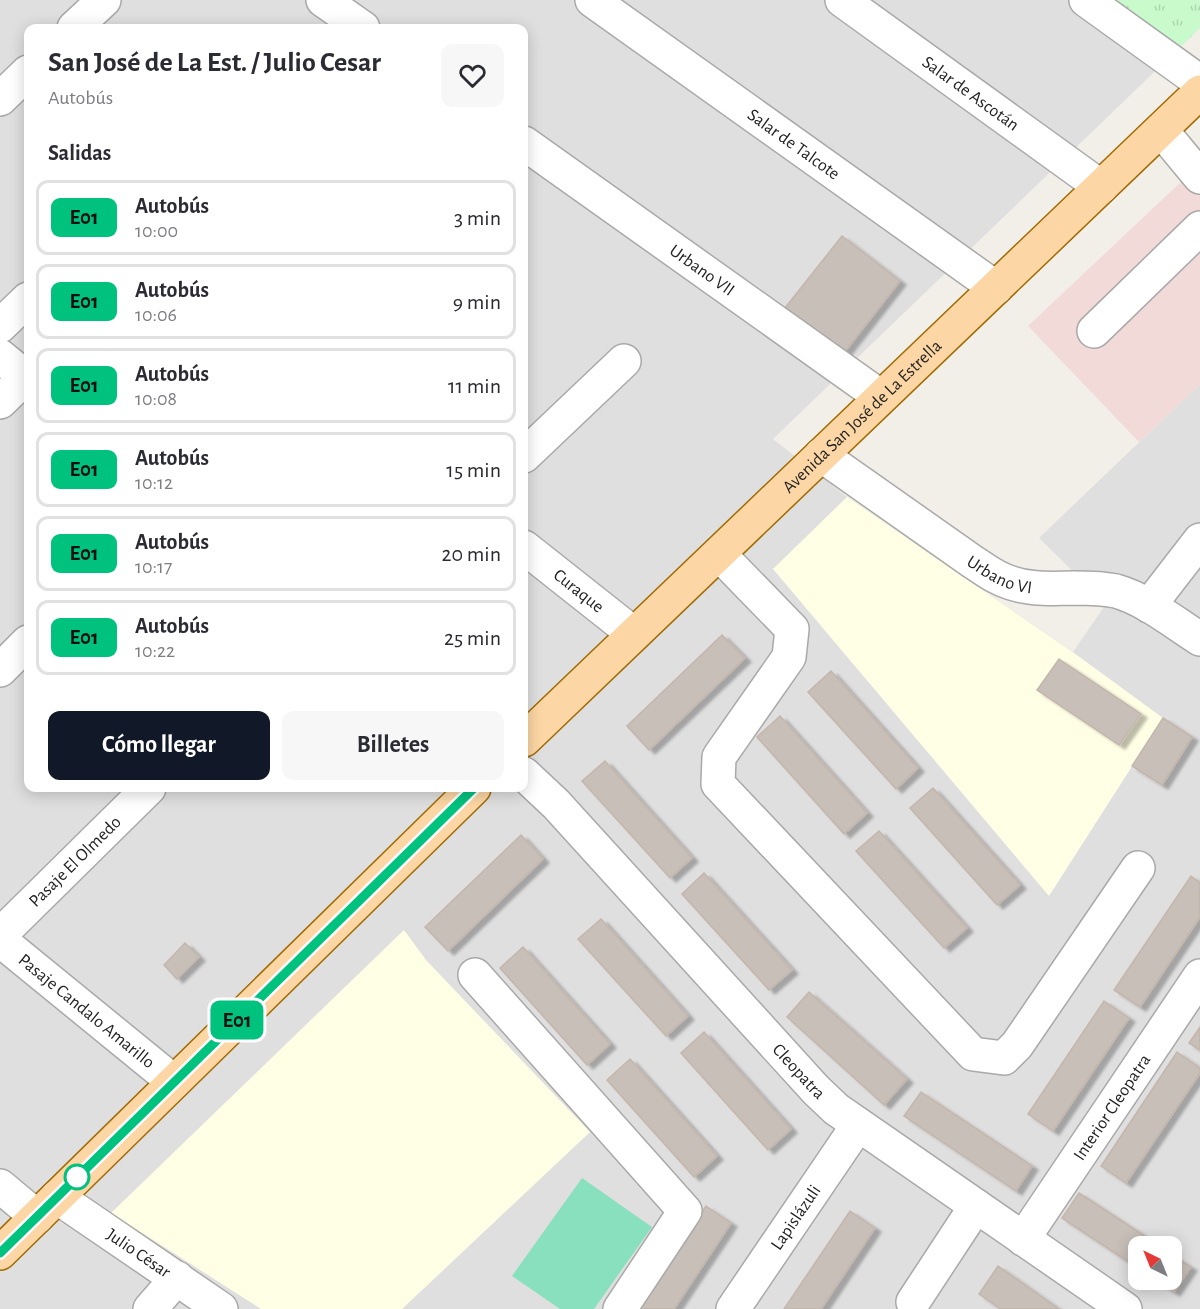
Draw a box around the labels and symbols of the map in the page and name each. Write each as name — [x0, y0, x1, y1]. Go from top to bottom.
street label: Salar de Ascotán — [919, 53, 1022, 135]
street label: Salar de Talcote — [744, 106, 843, 184]
street label: Urbano VII — [666, 242, 738, 300]
street label: Avenida San José de La Estrella — [780, 337, 945, 497]
street label: Urbano VI — [963, 553, 1033, 597]
street label: Curaque — [550, 566, 607, 616]
street label: Pasaje El Olmedo — [26, 813, 125, 911]
street label: Pasaje Candalo Amarillo — [15, 951, 158, 1072]
line badge: E01 — [202, 1000, 272, 1040]
street label: Cleopatra — [769, 1041, 828, 1103]
street label: Interior Cleopatra — [1071, 1051, 1155, 1164]
unlabelled marker — [64, 1164, 90, 1190]
street label: Lapislázuli — [768, 1182, 825, 1254]
street label: Julio César — [103, 1226, 174, 1282]
north arrow — [1128, 1236, 1182, 1290]

